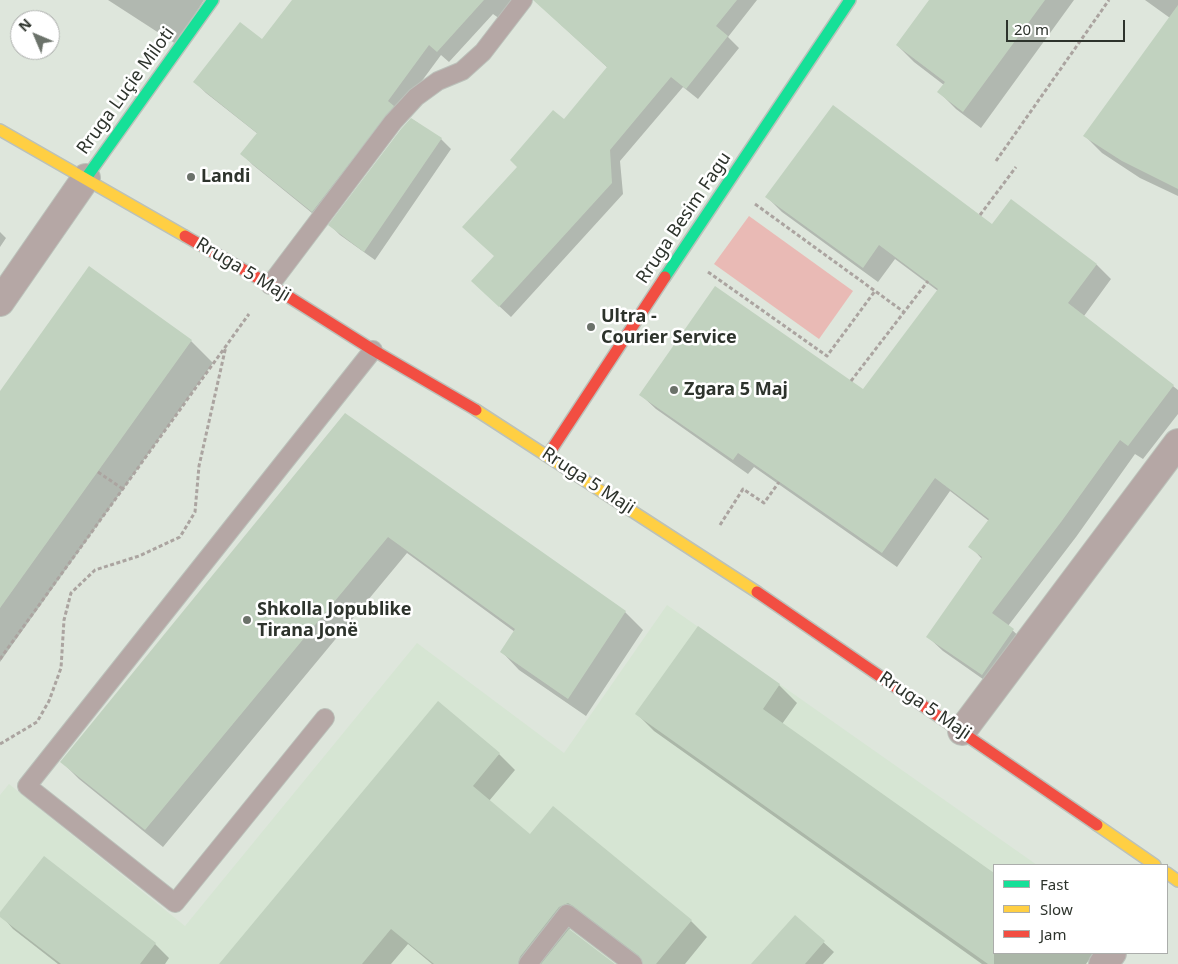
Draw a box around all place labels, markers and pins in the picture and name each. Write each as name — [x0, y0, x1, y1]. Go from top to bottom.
place label: Landi — [201, 166, 250, 188]
marker: Landi — [185, 171, 197, 183]
place label: Ultra - Courier Service — [601, 306, 737, 348]
marker: Ultra - Courier Service — [585, 321, 597, 333]
place label: Zgara 5 Maj — [684, 379, 788, 401]
marker: Zgara 5 Maj — [668, 384, 680, 396]
place label: Shkolla Jopublike Tirana Jonë — [257, 599, 412, 642]
marker: Shkolla Jopublike Tirana Jonë — [241, 614, 253, 626]

